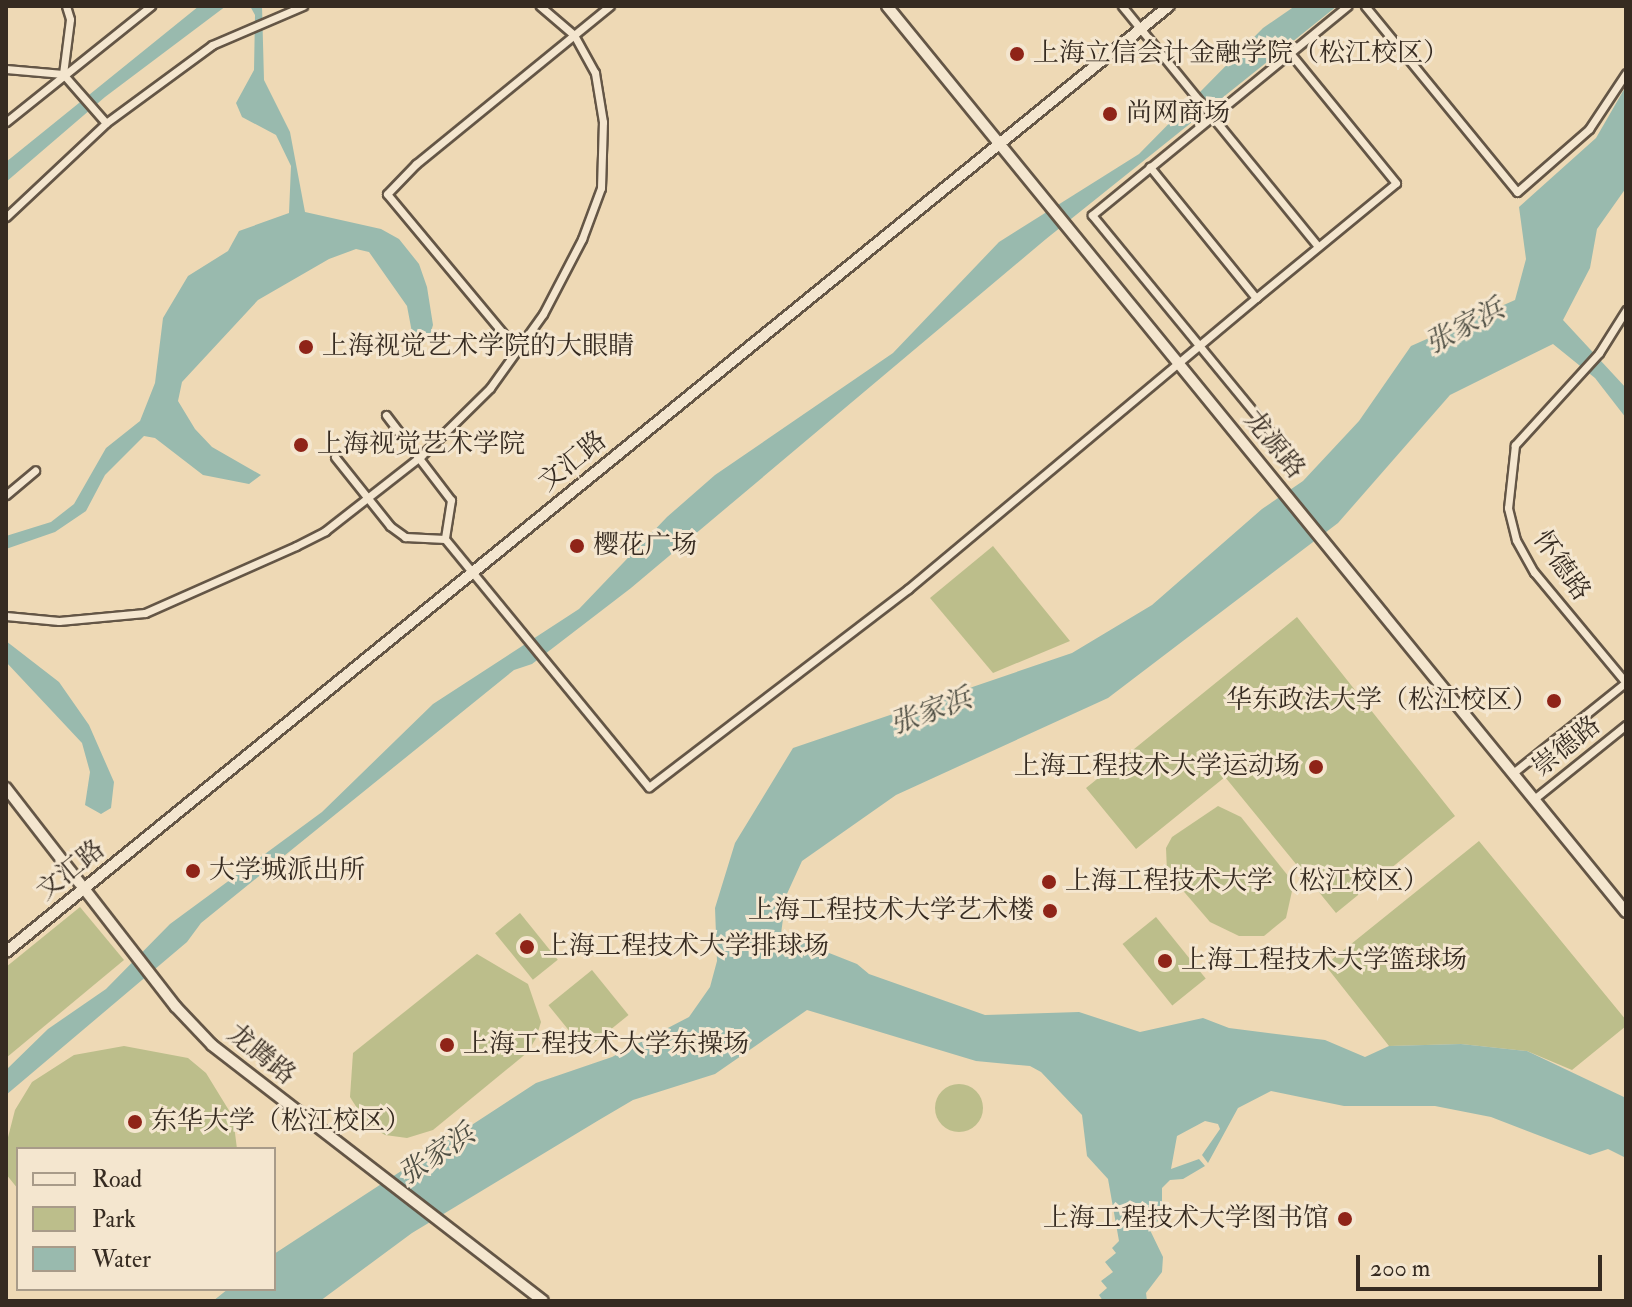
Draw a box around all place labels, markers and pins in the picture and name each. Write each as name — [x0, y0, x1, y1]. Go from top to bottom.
place label: 上海立信会计金融学院（松江校区） — [1033, 38, 1449, 70]
marker: 上海立信会计金融学院（松江校区） — [1008, 45, 1026, 63]
place label: 尚网商场 — [1126, 98, 1230, 130]
marker: 尚网商场 — [1101, 105, 1119, 123]
place label: 上海视觉艺术学院的大眼睛 — [322, 331, 634, 363]
marker: 上海视觉艺术学院的大眼睛 — [297, 338, 315, 356]
place label: 上海视觉艺术学院 — [317, 429, 525, 461]
marker: 上海视觉艺术学院 — [292, 436, 310, 454]
place label: 樱花广场 — [593, 530, 697, 562]
marker: 樱花广场 — [568, 537, 586, 555]
place label: 华东政法大学（松江校区） — [1226, 685, 1538, 717]
marker: 华东政法大学（松江校区） — [1545, 692, 1563, 710]
place label: 上海工程技术大学运动场 — [1014, 751, 1300, 783]
marker: 上海工程技术大学运动场 — [1307, 758, 1325, 776]
place label: 大学城派出所 — [209, 855, 365, 887]
marker: 大学城派出所 — [184, 862, 202, 880]
place label: 上海工程技术大学（松江校区） — [1065, 866, 1429, 898]
marker: 上海工程技术大学（松江校区） — [1040, 873, 1058, 891]
place label: 上海工程技术大学艺术楼 — [748, 895, 1034, 927]
marker: 上海工程技术大学艺术楼 — [1041, 902, 1059, 920]
place label: 上海工程技术大学排球场 — [543, 931, 829, 963]
marker: 上海工程技术大学排球场 — [518, 938, 536, 956]
place label: 上海工程技术大学篮球场 — [1181, 945, 1467, 977]
marker: 上海工程技术大学篮球场 — [1156, 952, 1174, 970]
place label: 上海工程技术大学东操场 — [463, 1029, 749, 1061]
marker: 上海工程技术大学东操场 — [438, 1036, 456, 1054]
place label: 东华大学（松江校区） — [151, 1106, 411, 1138]
marker: 东华大学（松江校区） — [126, 1113, 144, 1131]
place label: 上海工程技术大学图书馆 — [1043, 1203, 1329, 1235]
marker: 上海工程技术大学图书馆 — [1336, 1210, 1354, 1228]

